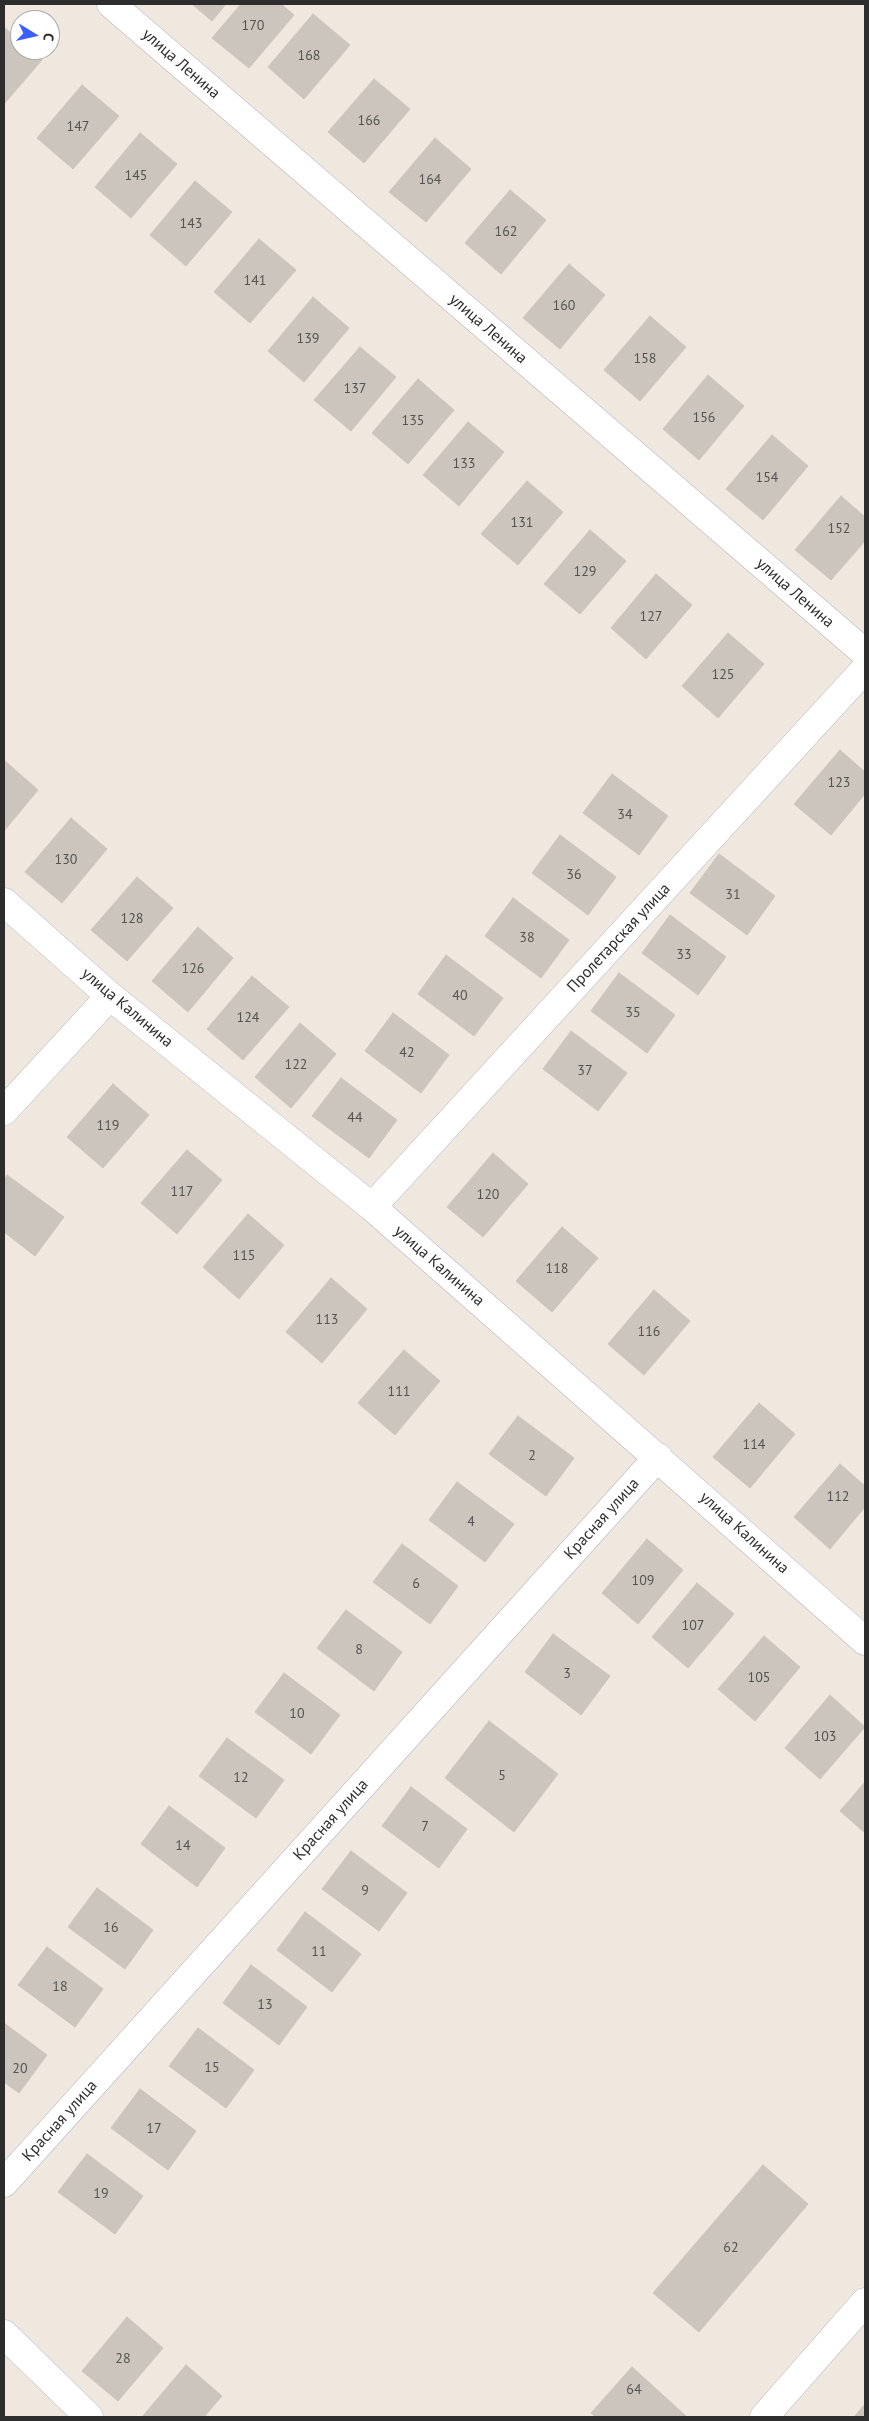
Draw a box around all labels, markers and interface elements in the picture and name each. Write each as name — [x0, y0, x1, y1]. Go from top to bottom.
north arrow — [10, 10, 60, 60]
house number: 170 — [242, 18, 264, 34]
street label: улица Ленина — [138, 25, 224, 103]
text: С — [39, 32, 58, 42]
house number: 168 — [298, 48, 320, 64]
house number: 166 — [358, 113, 380, 129]
house number: 147 — [67, 119, 89, 135]
house number: 145 — [125, 168, 147, 184]
house number: 164 — [419, 172, 441, 188]
house number: 143 — [180, 216, 202, 232]
house number: 162 — [495, 224, 517, 240]
house number: 141 — [244, 273, 266, 289]
street label: улица Ленина — [445, 290, 531, 368]
house number: 160 — [553, 298, 575, 314]
house number: 139 — [297, 331, 319, 347]
house number: 158 — [634, 351, 656, 367]
house number: 137 — [344, 381, 366, 397]
house number: 156 — [693, 410, 715, 426]
house number: 135 — [402, 413, 424, 429]
house number: 133 — [453, 456, 475, 472]
house number: 154 — [756, 470, 778, 486]
house number: 131 — [511, 515, 533, 531]
house number: 152 — [828, 521, 850, 537]
street label: улица Ленина — [752, 554, 838, 632]
house number: 129 — [574, 564, 596, 580]
house number: 127 — [640, 609, 662, 625]
house number: 125 — [712, 667, 734, 683]
house number: 123 — [828, 775, 850, 791]
house number: 34 — [617, 807, 633, 823]
house number: 130 — [55, 852, 77, 868]
house number: 36 — [566, 867, 582, 883]
street label: Пролетарская улица — [563, 879, 675, 997]
house number: 31 — [725, 887, 741, 903]
house number: 128 — [121, 911, 143, 927]
house number: 38 — [519, 930, 535, 946]
house number: 33 — [676, 947, 692, 963]
house number: 126 — [182, 961, 204, 977]
street label: улица Калинина — [77, 964, 177, 1052]
house number: 40 — [452, 988, 468, 1004]
house number: 35 — [625, 1005, 641, 1021]
house number: 124 — [237, 1010, 259, 1026]
house number: 42 — [399, 1045, 415, 1061]
house number: 122 — [285, 1057, 307, 1073]
house number: 37 — [577, 1063, 593, 1079]
house number: 44 — [347, 1110, 363, 1126]
house number: 119 — [97, 1118, 119, 1134]
house number: 117 — [171, 1184, 193, 1200]
house number: 120 — [477, 1187, 499, 1203]
street label: улица Калинина — [390, 1222, 488, 1310]
house number: 115 — [233, 1248, 255, 1264]
house number: 118 — [546, 1261, 568, 1277]
house number: 113 — [316, 1312, 338, 1328]
house number: 116 — [638, 1324, 660, 1340]
house number: 111 — [388, 1384, 410, 1400]
house number: 114 — [743, 1437, 765, 1453]
house number: 2 — [528, 1448, 536, 1464]
street label: Красная улица — [560, 1474, 644, 1564]
street label: улица Калинина — [695, 1488, 793, 1578]
house number: 112 — [827, 1489, 849, 1505]
house number: 4 — [467, 1514, 475, 1530]
house number: 109 — [632, 1573, 654, 1589]
house number: 6 — [412, 1576, 420, 1592]
house number: 107 — [682, 1618, 704, 1634]
house number: 8 — [355, 1642, 363, 1658]
house number: 3 — [563, 1666, 571, 1682]
house number: 105 — [748, 1670, 770, 1686]
house number: 10 — [289, 1706, 305, 1722]
house number: 103 — [814, 1729, 836, 1745]
house number: 5 — [498, 1768, 506, 1784]
house number: 12 — [233, 1770, 249, 1786]
street label: Красная улица — [289, 1775, 373, 1865]
house number: 7 — [421, 1819, 429, 1835]
house number: 14 — [175, 1838, 191, 1854]
house number: 9 — [361, 1883, 369, 1899]
house number: 16 — [103, 1920, 119, 1936]
house number: 11 — [311, 1944, 327, 1960]
house number: 18 — [52, 1979, 68, 1995]
house number: 13 — [257, 1997, 273, 2013]
house number: 15 — [204, 2060, 220, 2076]
house number: 20 — [12, 2061, 28, 2077]
street label: Красная улица — [18, 2076, 102, 2166]
house number: 17 — [146, 2121, 162, 2137]
house number: 19 — [93, 2186, 109, 2202]
house number: 62 — [723, 2240, 739, 2256]
house number: 28 — [115, 2351, 131, 2367]
house number: 64 — [626, 2382, 642, 2398]

